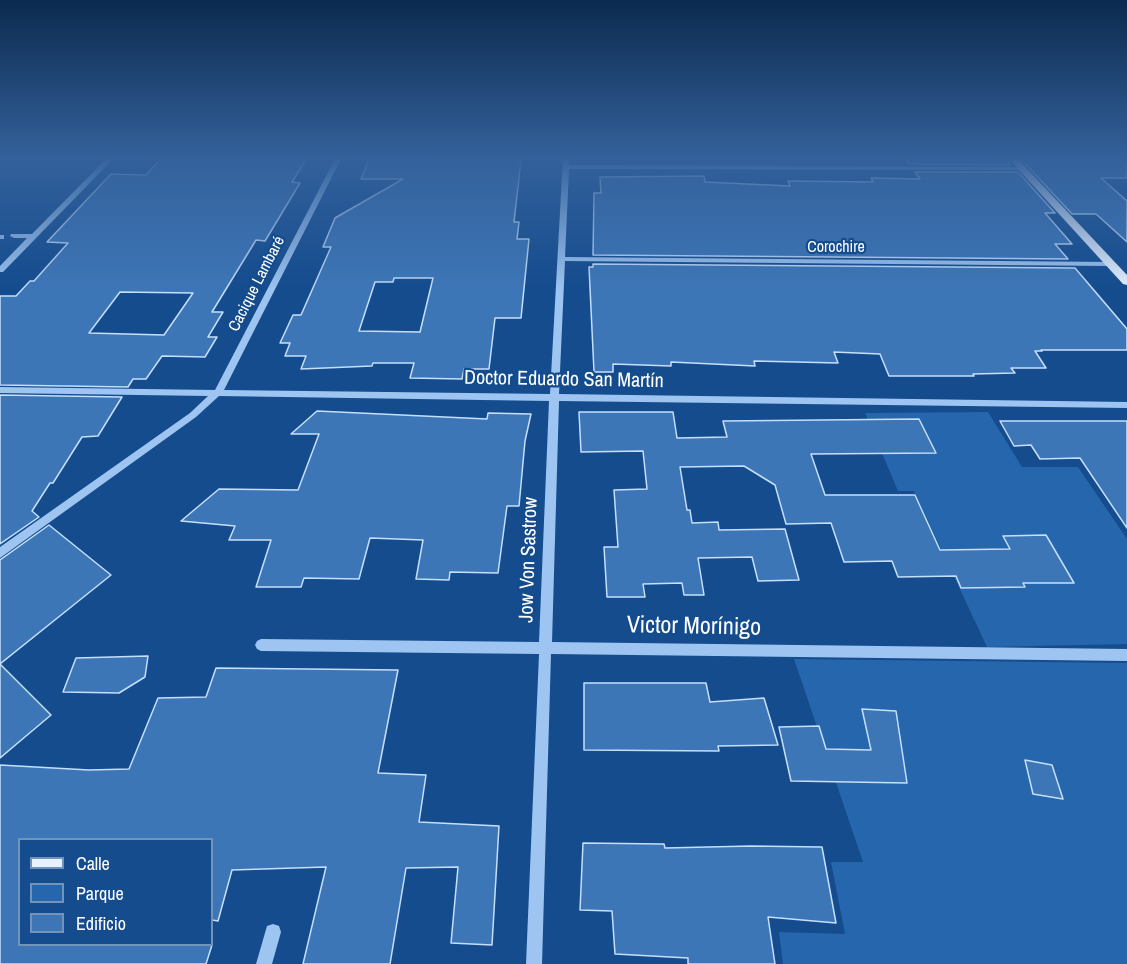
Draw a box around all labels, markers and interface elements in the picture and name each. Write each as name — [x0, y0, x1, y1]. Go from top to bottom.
street label: Cacique Lambaré — [225, 233, 289, 335]
street label: Corochire — [807, 238, 865, 258]
street label: Doctor Eduardo San Martín — [464, 366, 664, 394]
street label: Jow Von Sastrow — [515, 497, 543, 623]
street label: Victor Morínigo — [627, 611, 761, 643]
legend — [18, 838, 213, 946]
text: Calle — [76, 851, 110, 876]
text: Parque — [76, 881, 124, 906]
text: Edificio — [76, 911, 126, 936]

